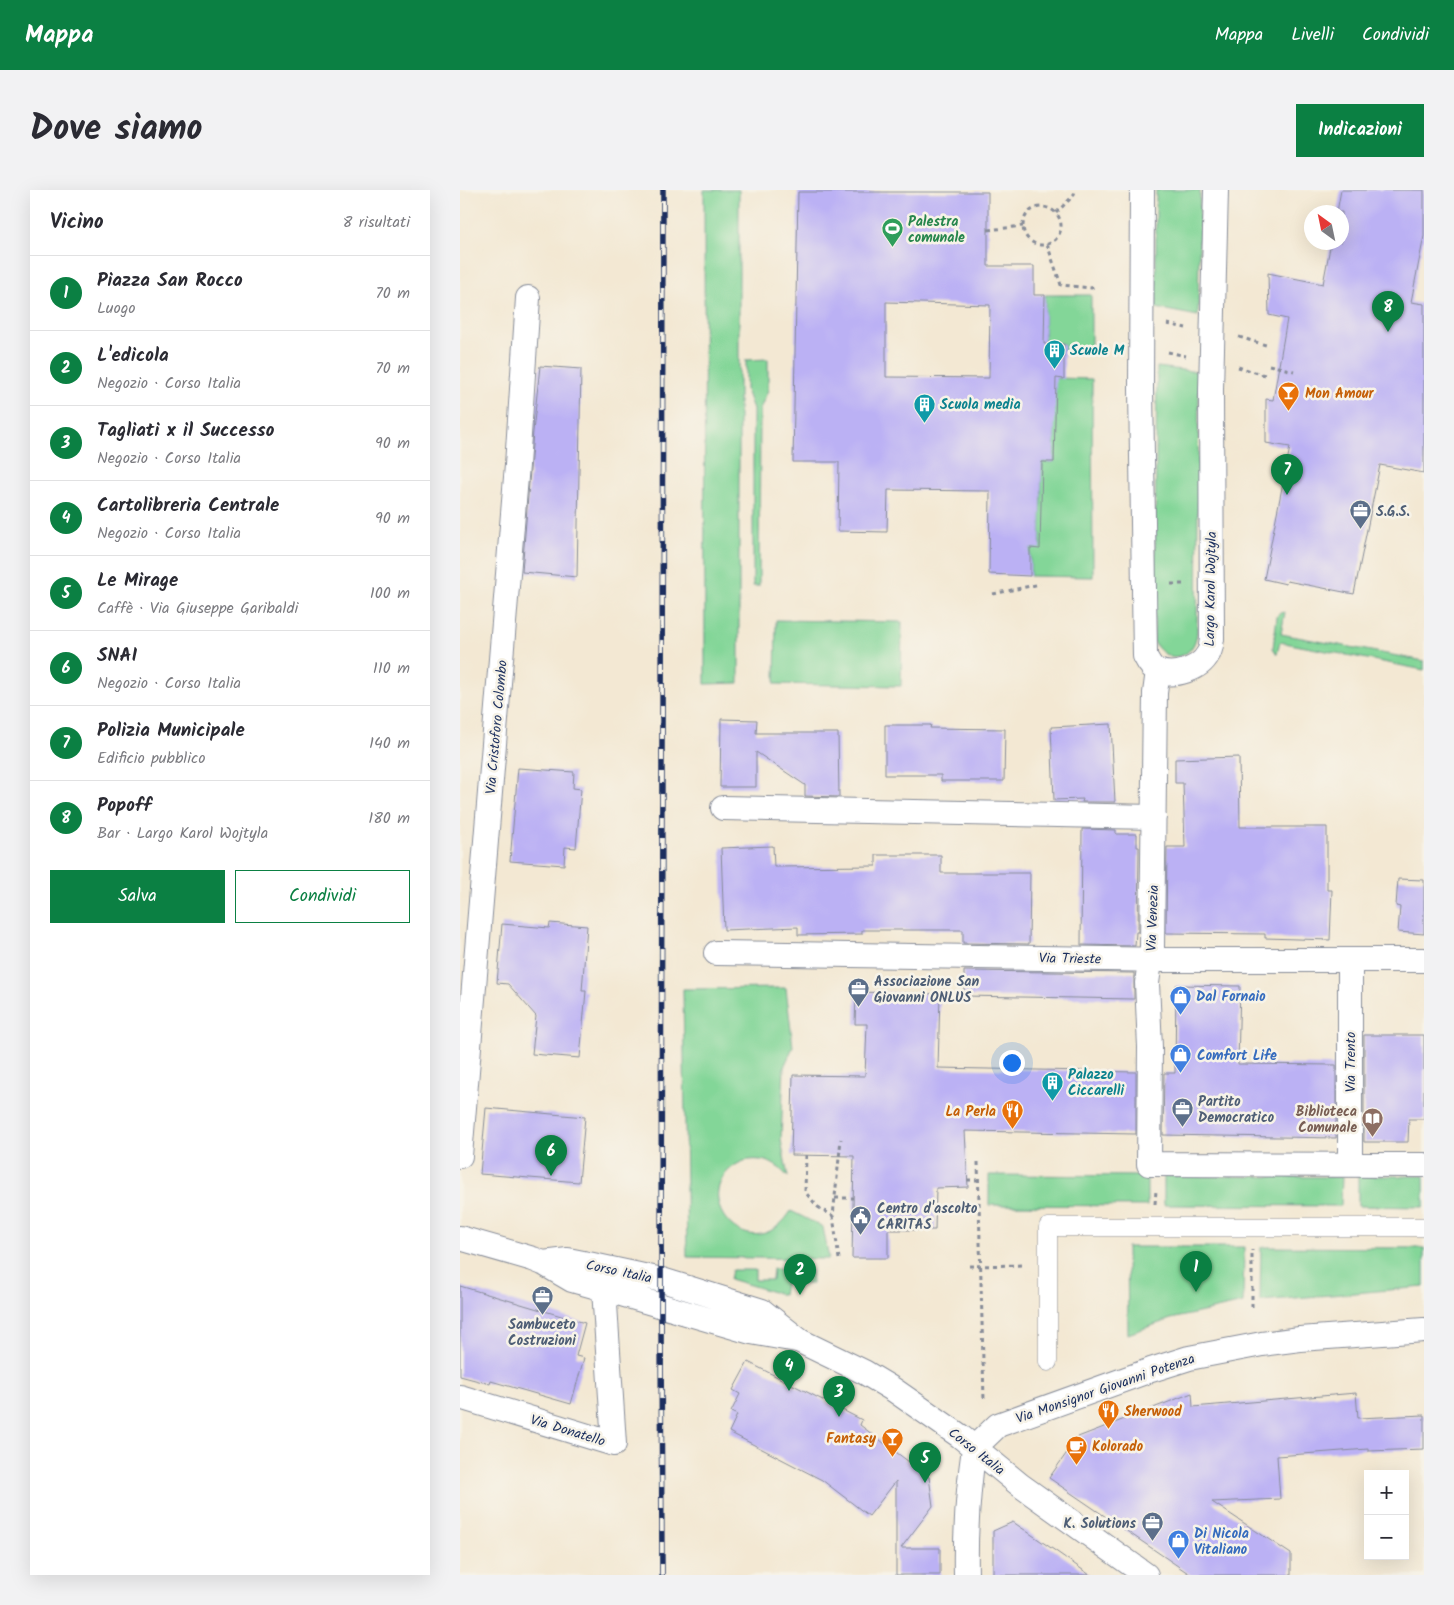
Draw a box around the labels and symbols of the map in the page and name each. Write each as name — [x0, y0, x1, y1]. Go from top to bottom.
north arrow — [1304, 205, 1349, 250]
place label: Palestra comunale — [908, 211, 965, 249]
sports icon: Palestra comunale — [880, 217, 904, 248]
pin: 8 — [1372, 291, 1404, 332]
building icon: Scuole M — [1042, 338, 1066, 369]
place label: Scuole M — [1070, 340, 1125, 362]
bar icon: Mon Amour — [1277, 381, 1301, 412]
place label: Mon Amour — [1305, 383, 1375, 405]
building icon: Scuola media — [912, 392, 936, 423]
place label: Scuola media — [940, 394, 1021, 416]
pin: 7 — [1271, 454, 1303, 495]
office icon: S.G.S. — [1348, 499, 1372, 530]
place label: S.G.S. — [1376, 501, 1410, 523]
street label: Largo Karol Wojtyla — [1199, 531, 1223, 647]
street label: Via Cristoforo Colombo — [480, 659, 514, 795]
street label: Via Venezia — [1141, 884, 1165, 952]
street label: Via Trieste — [1039, 947, 1102, 971]
place label: Associazione San Giovanni ONLUS — [874, 971, 979, 1009]
office icon: Associazione San Giovanni ONLUS — [846, 977, 870, 1008]
shop icon: Dal Fornaio — [1168, 984, 1192, 1015]
place label: Dal Fornaio — [1196, 986, 1266, 1008]
street label: Via Trento — [1340, 1032, 1362, 1092]
shop icon: Comfort Life — [1169, 1043, 1193, 1074]
place label: Comfort Life — [1197, 1045, 1277, 1067]
your location — [999, 1050, 1025, 1076]
place label: Palazzo Ciccarelli — [1068, 1064, 1124, 1102]
building icon: Palazzo Ciccarelli — [1040, 1070, 1064, 1101]
place label: Partito Democratico — [1198, 1091, 1275, 1129]
office icon: Partito Democratico — [1170, 1097, 1194, 1128]
restaurant icon: La Perla — [1000, 1099, 1024, 1130]
place label: La Perla — [945, 1101, 996, 1123]
place label: Biblioteca Comunale — [1296, 1101, 1357, 1139]
library icon: Biblioteca Comunale — [1361, 1107, 1385, 1138]
pin: 6 — [535, 1135, 567, 1176]
place label: Centro d'ascolto CARITAS — [877, 1198, 978, 1236]
public building icon: Centro d'ascolto CARITAS — [849, 1204, 873, 1235]
pin: 1 — [1180, 1251, 1212, 1292]
street label: Corso Italia — [584, 1254, 654, 1290]
pin: 2 — [784, 1254, 816, 1295]
office icon: Sambuceto Costruzioni — [530, 1284, 554, 1315]
place label: Sambuceto Costruzioni — [508, 1314, 576, 1352]
street label: Via Monsignor Giovanni Potenza — [1013, 1348, 1198, 1430]
pin: 4 — [773, 1350, 805, 1391]
pin: 3 — [823, 1376, 855, 1417]
restaurant icon: Sherwood — [1096, 1399, 1120, 1430]
place label: Sherwood — [1124, 1401, 1182, 1423]
street label: Via Donatello — [528, 1409, 608, 1453]
street label: Corso Italia — [943, 1423, 1010, 1481]
bar icon: Fantasy — [880, 1426, 904, 1457]
place label: Fantasy — [826, 1428, 877, 1450]
cafe icon: Kolorado — [1064, 1434, 1088, 1465]
place label: Kolorado — [1092, 1436, 1144, 1458]
pin: 5 — [909, 1442, 941, 1483]
office icon: K. Solutions — [1140, 1511, 1164, 1542]
place label: K. Solutions — [1064, 1513, 1136, 1535]
place label: Di Nicola Vitaliano — [1194, 1523, 1249, 1561]
shop icon: Di Nicola Vitaliano — [1166, 1529, 1190, 1560]

